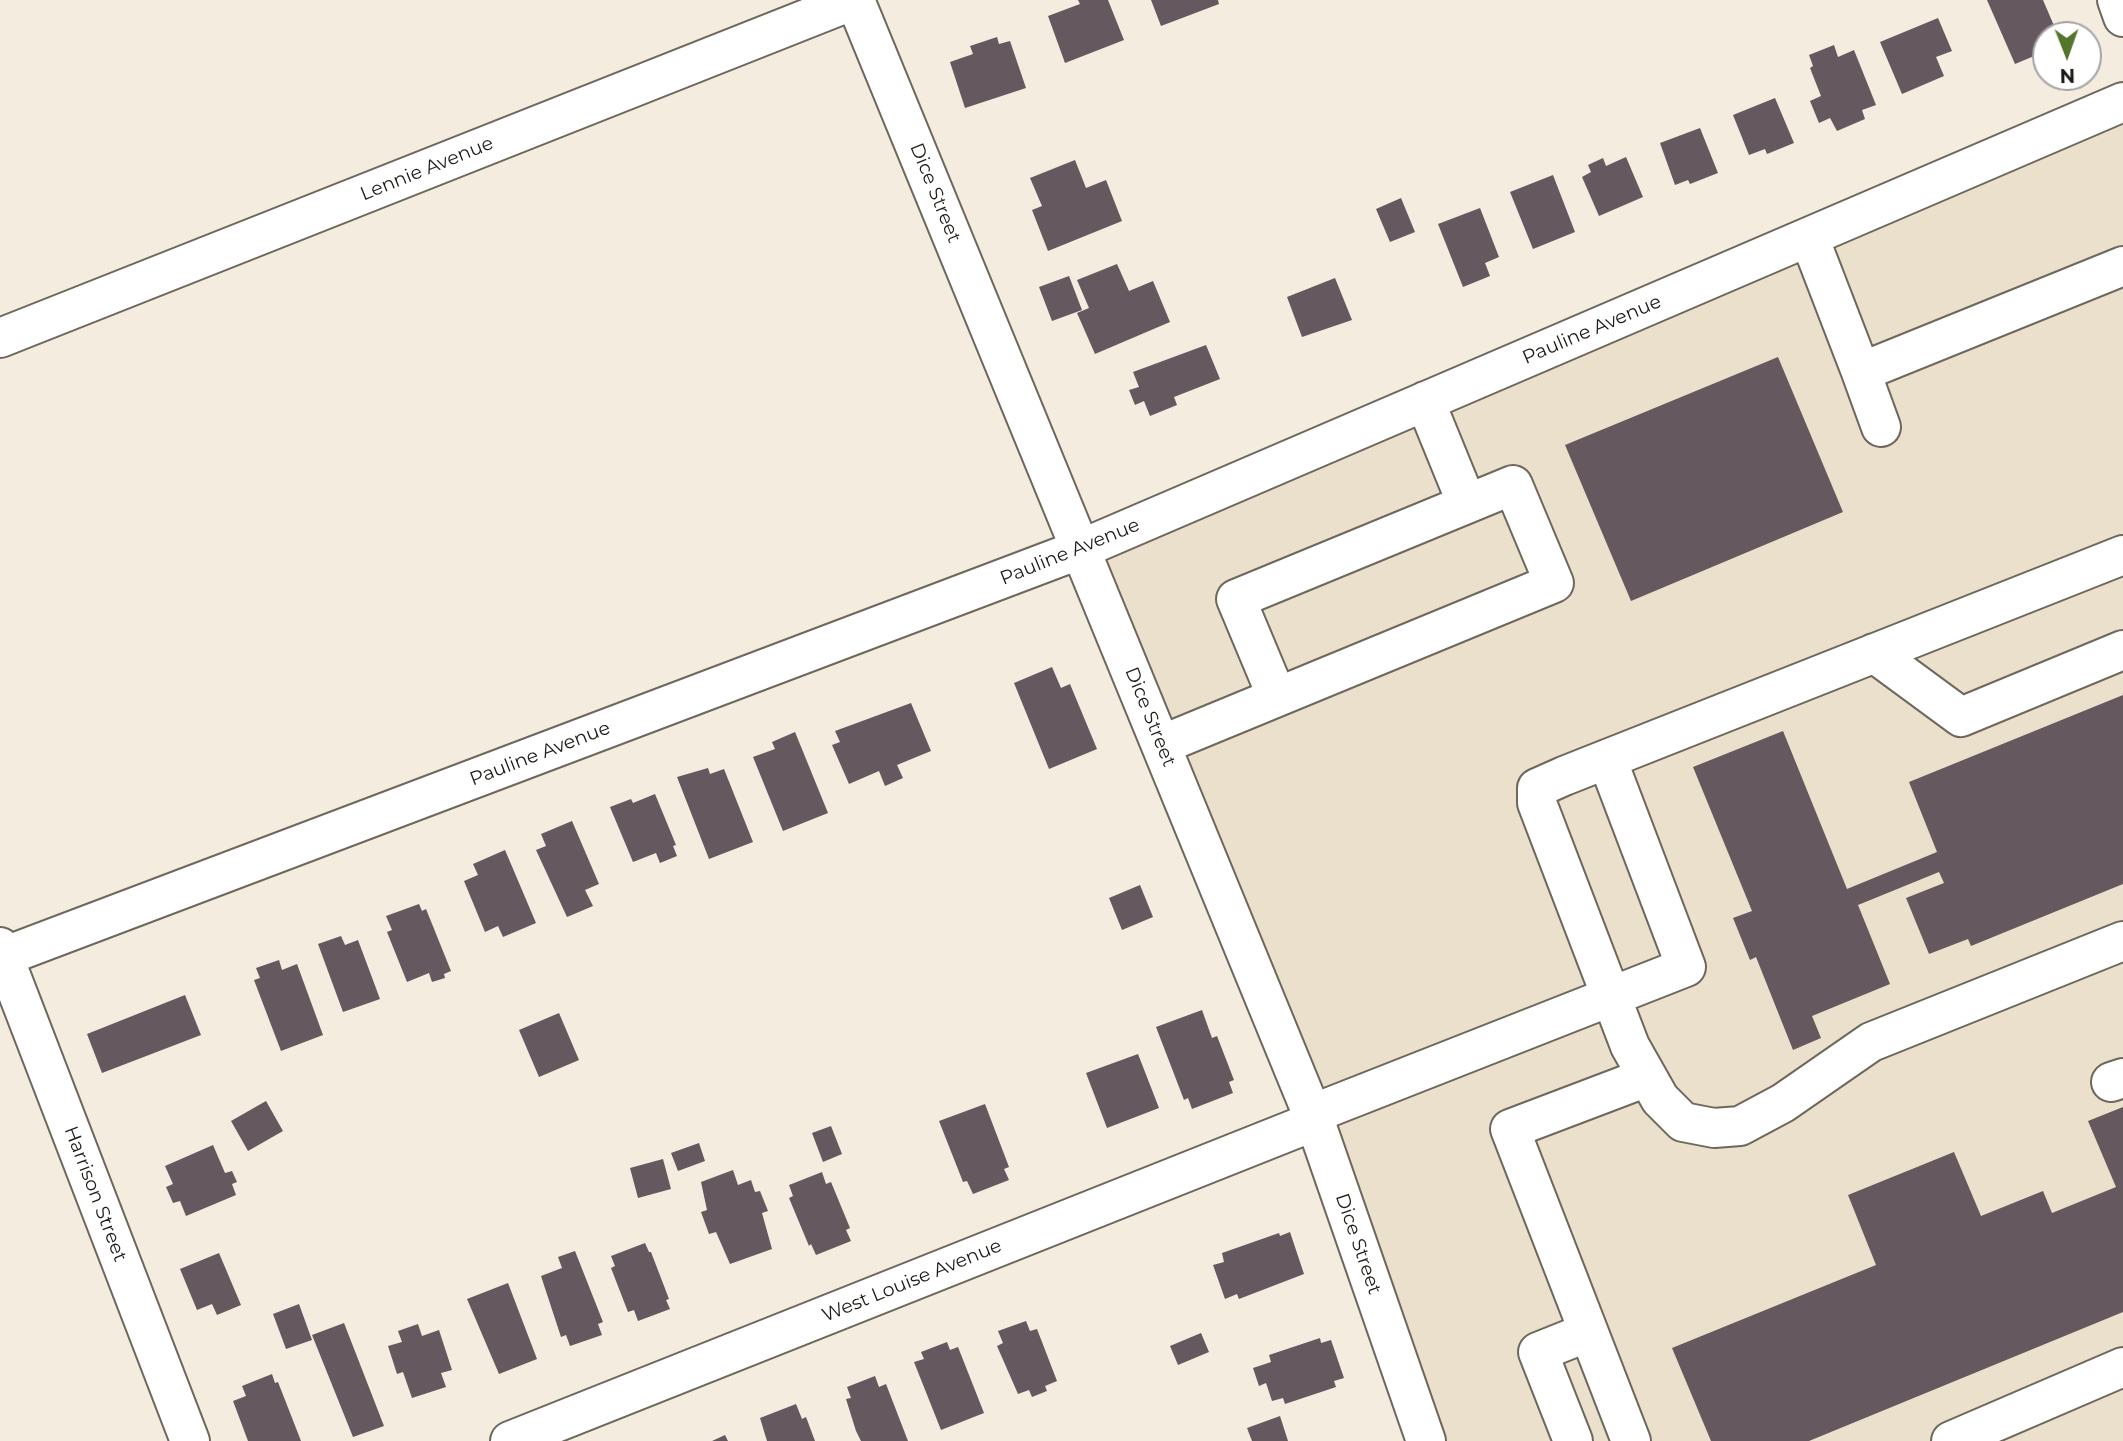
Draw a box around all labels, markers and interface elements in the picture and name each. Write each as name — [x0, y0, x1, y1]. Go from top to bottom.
north arrow — [2032, 21, 2102, 91]
text: N — [2059, 64, 2075, 87]
street label: Lennie Avenue — [357, 132, 497, 206]
street label: Dice Street — [905, 140, 965, 246]
street label: Pauline Avenue — [1519, 290, 1665, 370]
street label: Pauline Avenue — [997, 514, 1143, 590]
street label: Dice Street — [1120, 664, 1180, 770]
street label: Pauline Avenue — [467, 717, 613, 791]
street label: Harrison Street — [59, 1123, 131, 1265]
street label: Dice Street — [1330, 1191, 1386, 1297]
street label: West Louise Avenue — [819, 1235, 1005, 1327]

